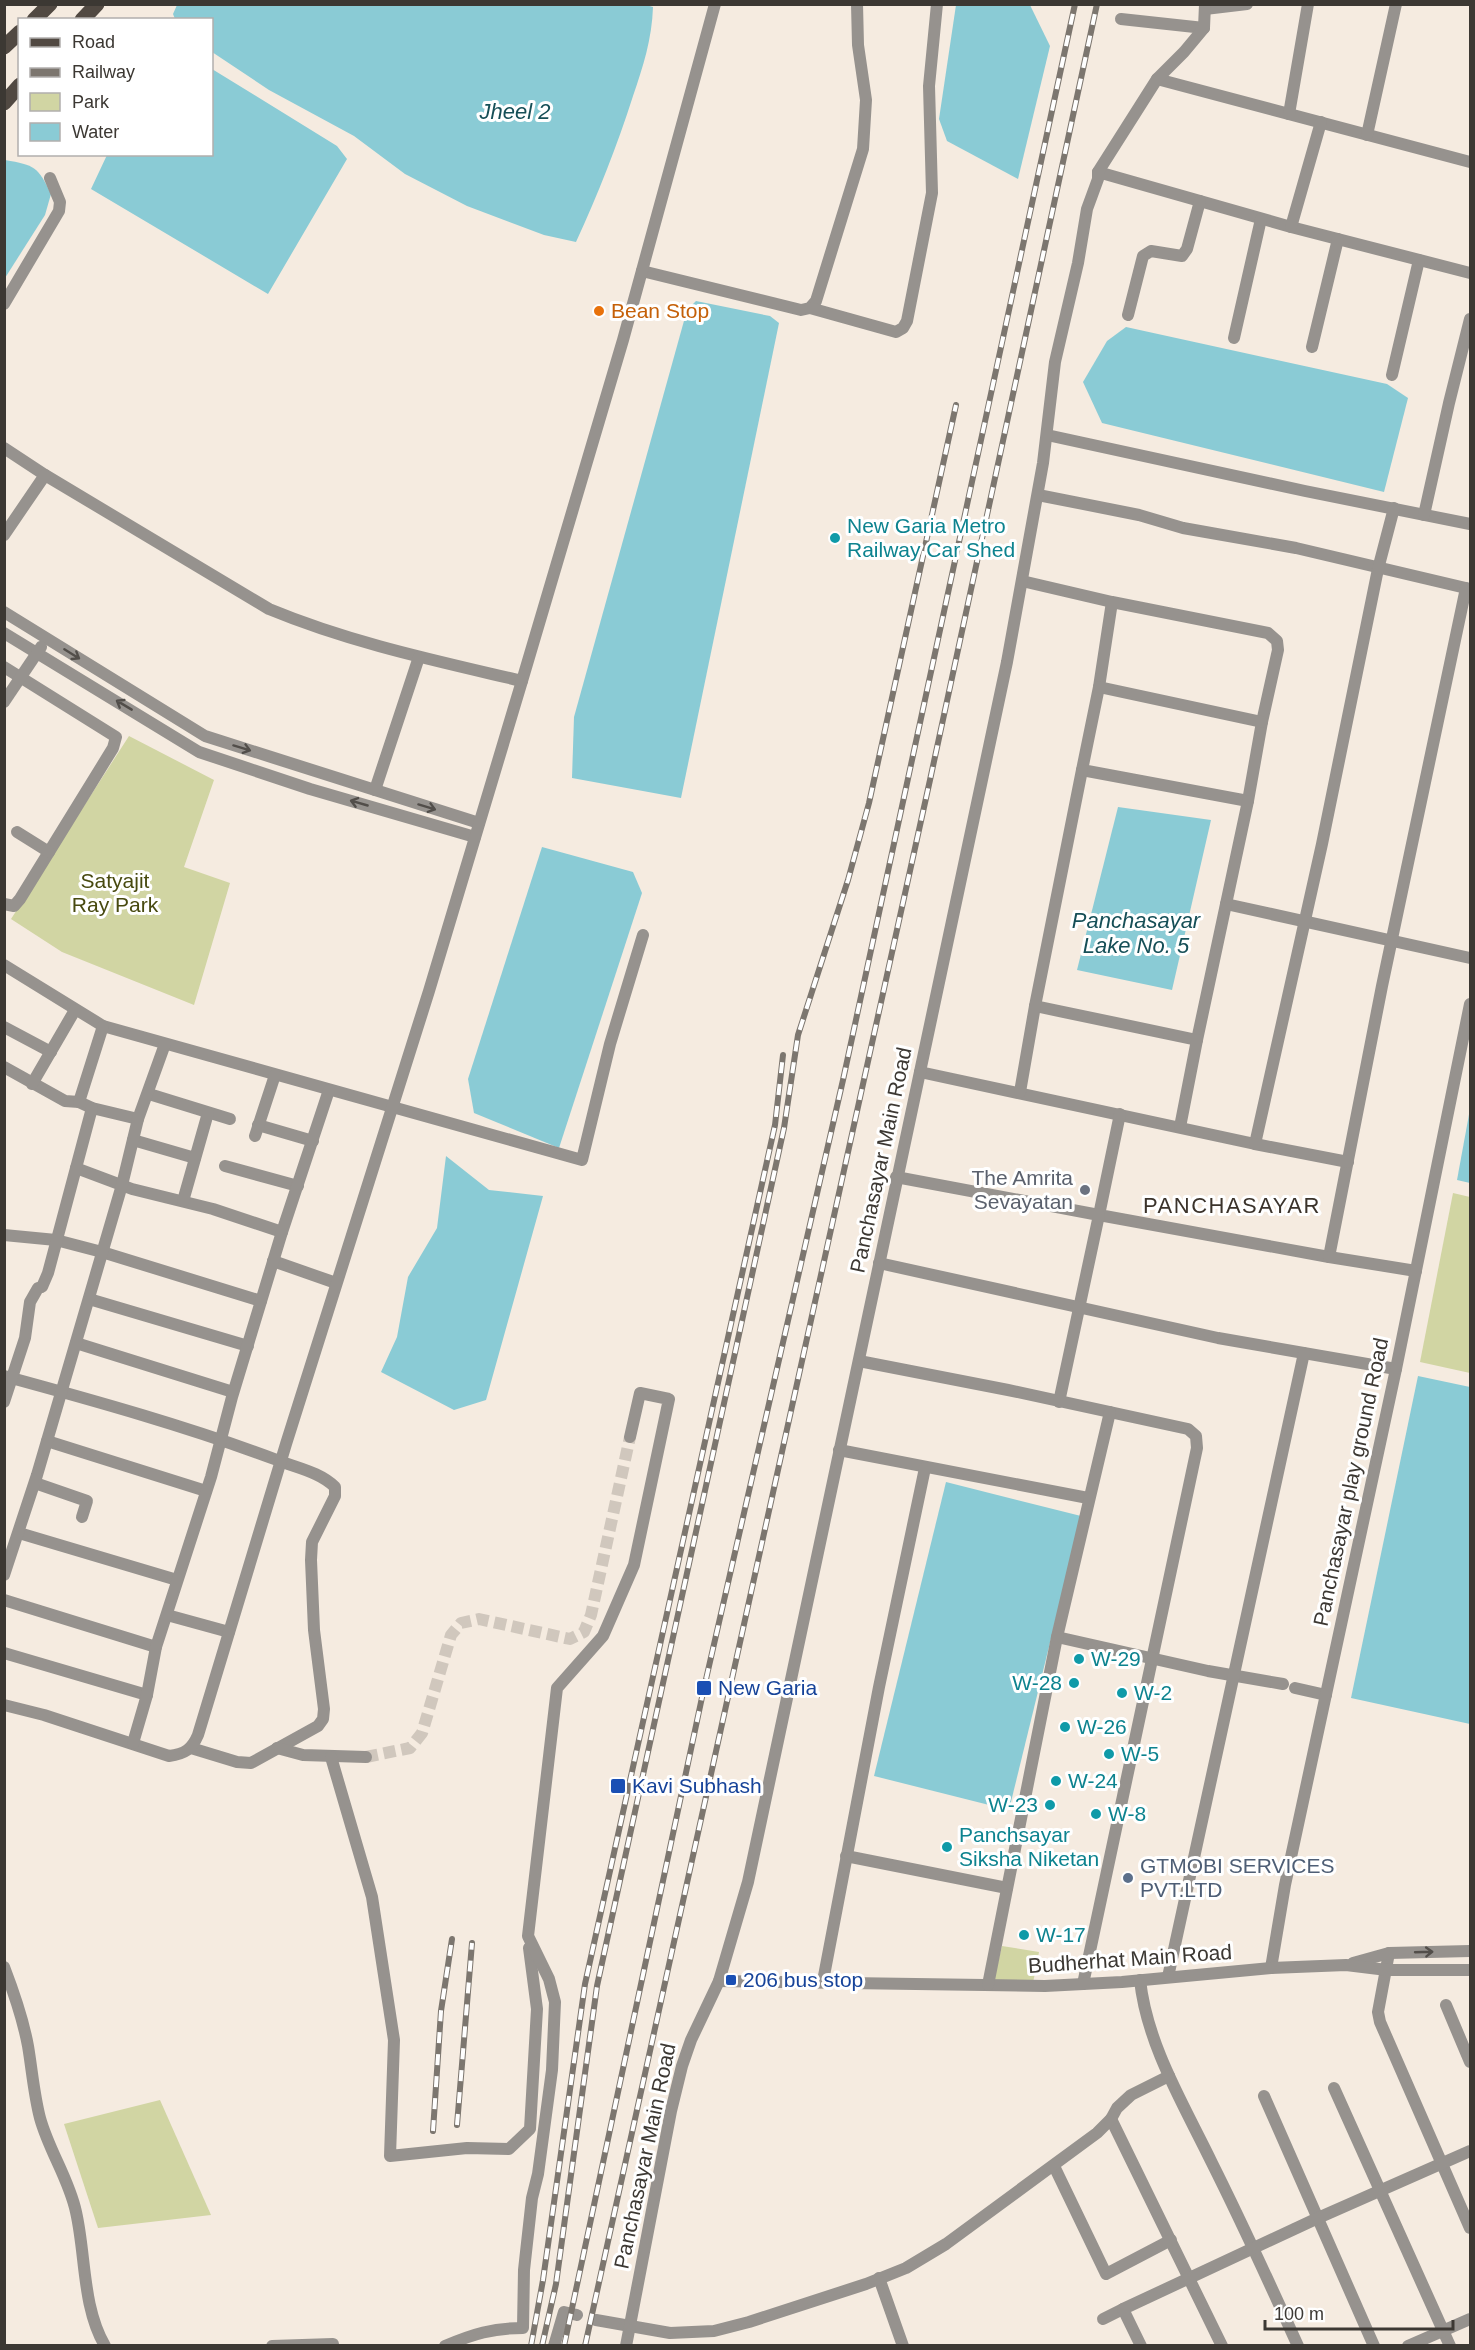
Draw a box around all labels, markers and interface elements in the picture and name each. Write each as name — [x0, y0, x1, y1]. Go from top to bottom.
legend — [18, 18, 213, 156]
text: Road — [72, 32, 115, 52]
text: Railway — [72, 62, 135, 82]
text: Park — [72, 92, 110, 112]
water label: Jheel 2 — [479, 99, 550, 124]
text: Water — [72, 122, 119, 142]
place label: Bean Stop — [611, 299, 709, 322]
marker: Bean Stop — [592, 304, 606, 318]
place label: New Garia Metro Railway Car Shed — [847, 514, 1015, 561]
marker: New Garia Metro Railway Car Shed — [828, 531, 842, 545]
one-way arrow — [63, 648, 80, 660]
one-way arrow — [116, 699, 133, 711]
one-way arrow — [232, 743, 251, 754]
one-way arrow — [349, 797, 368, 808]
one-way arrow — [417, 802, 436, 813]
park label: Satyajit Ray Park — [72, 869, 159, 916]
water label: Panchasayar Lake No. 5 — [1072, 908, 1202, 958]
street label: Panchasayar Main Road — [845, 1045, 916, 1275]
place label: The Amrita Sevayatan — [971, 1166, 1073, 1213]
marker: The Amrita Sevayatan — [1078, 1183, 1092, 1197]
district label: PANCHASAYAR — [1143, 1193, 1321, 1218]
street label: Panchasayar play ground Road — [1309, 1336, 1392, 1628]
place label: W-29 — [1091, 1647, 1141, 1670]
marker: W-29 — [1072, 1652, 1086, 1666]
place label: W-28 — [1012, 1671, 1062, 1694]
place label: New Garia — [718, 1676, 818, 1699]
marker: W-28 — [1067, 1676, 1081, 1690]
marker: New Garia — [695, 1679, 713, 1697]
place label: W-2 — [1134, 1681, 1172, 1704]
marker: W-2 — [1115, 1686, 1129, 1700]
place label: W-26 — [1077, 1715, 1127, 1738]
marker: W-26 — [1058, 1720, 1072, 1734]
place label: W-5 — [1121, 1742, 1159, 1765]
marker: W-5 — [1102, 1747, 1116, 1761]
place label: W-24 — [1068, 1769, 1118, 1792]
place label: Kavi Subhash — [632, 1774, 762, 1797]
marker: W-24 — [1049, 1774, 1063, 1788]
marker: Kavi Subhash — [609, 1777, 627, 1795]
place label: W-23 — [988, 1793, 1038, 1816]
marker: W-23 — [1043, 1798, 1057, 1812]
place label: W-8 — [1108, 1802, 1146, 1825]
marker: W-8 — [1089, 1807, 1103, 1821]
place label: Panchsayar Siksha Niketan — [959, 1823, 1099, 1870]
marker: Panchsayar Siksha Niketan — [940, 1840, 954, 1854]
place label: GTMOBI SERVICES PVT.LTD — [1140, 1854, 1335, 1901]
marker: GTMOBI SERVICES PVT.LTD — [1121, 1871, 1135, 1885]
place label: W-17 — [1036, 1923, 1086, 1946]
marker: W-17 — [1017, 1928, 1031, 1942]
street label: Budherhat Main Road — [1027, 1940, 1233, 1977]
one-way arrow — [1413, 1946, 1433, 1958]
place label: 206 bus stop — [743, 1968, 863, 1991]
marker: 206 bus stop — [724, 1973, 738, 1987]
street label: Panchasayar Main Road — [609, 2041, 680, 2271]
scale bar — [1265, 2293, 1452, 2331]
text: 100 m — [1274, 2304, 1324, 2324]

